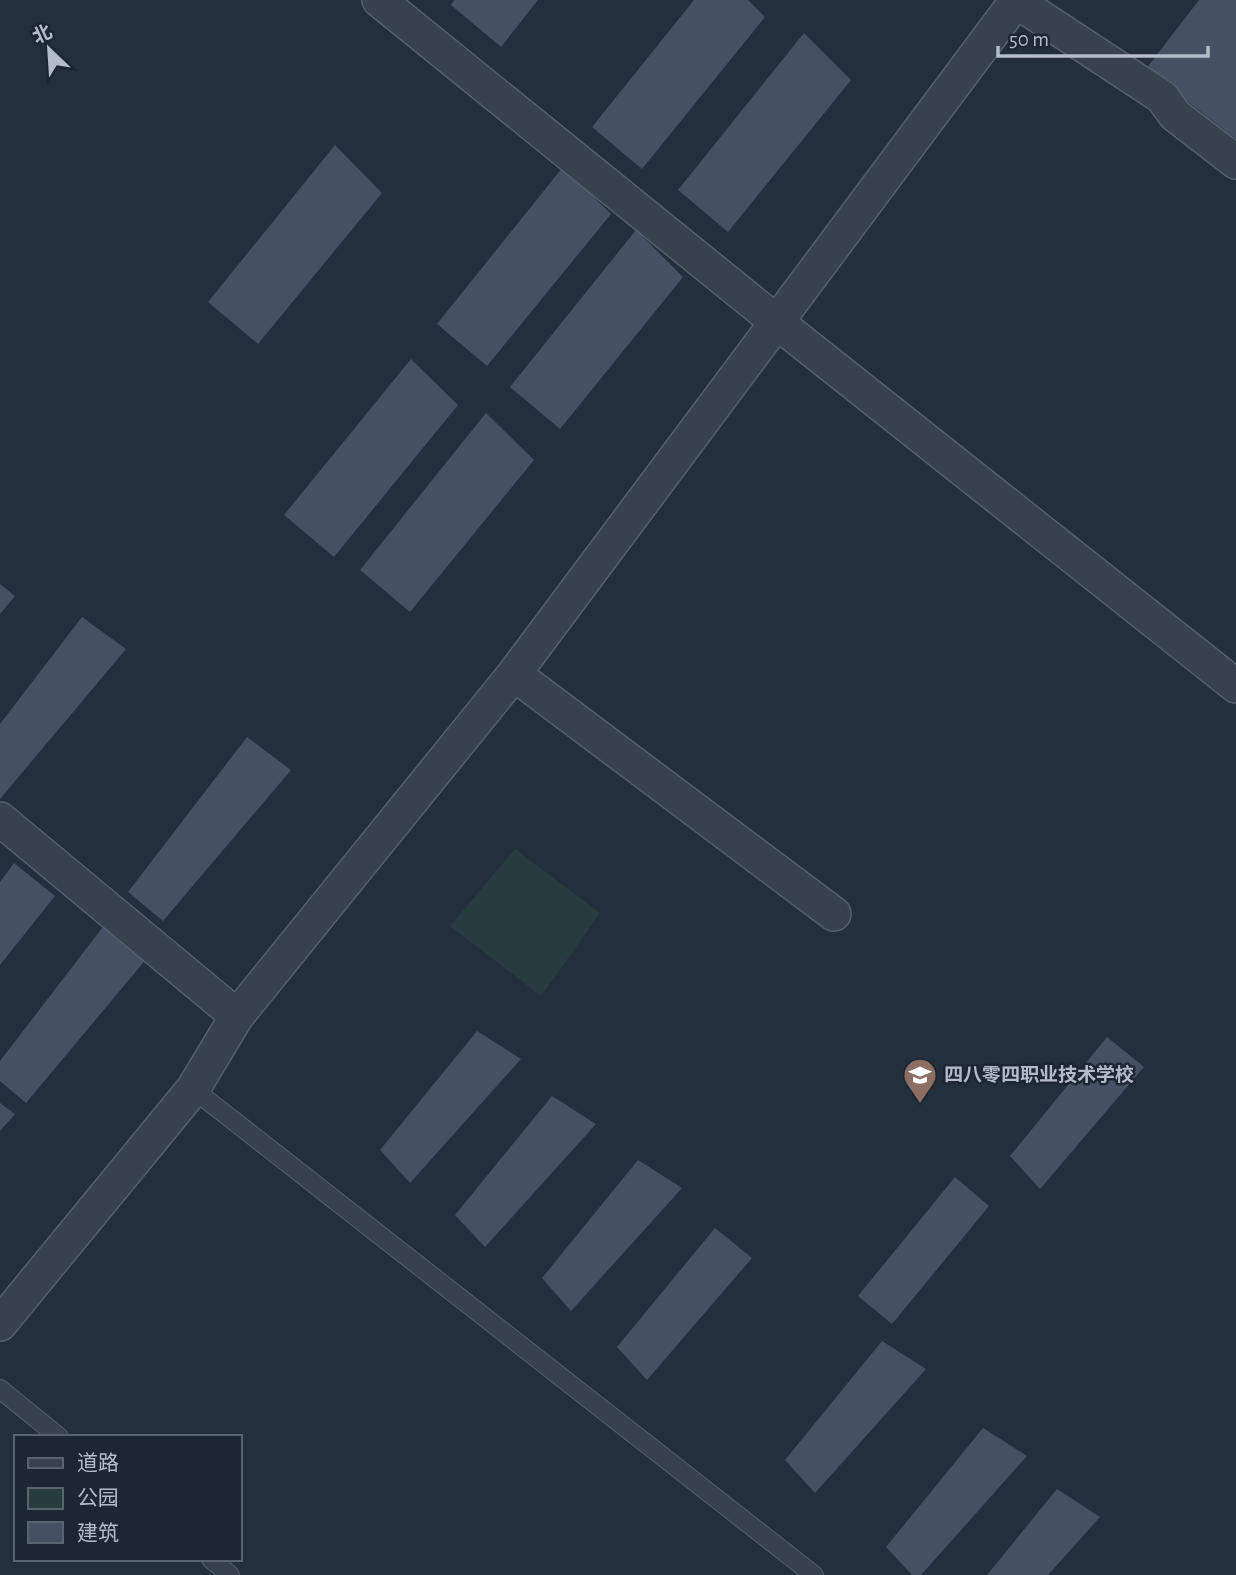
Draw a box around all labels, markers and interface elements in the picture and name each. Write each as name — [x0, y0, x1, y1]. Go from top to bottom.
north arrow — [14, 14, 84, 84]
scale bar — [998, 14, 1208, 58]
text: 北 — [29, 21, 55, 48]
text: 50 m — [1009, 29, 1049, 50]
school or university icon: 四八零四职业技术学校 — [901, 1056, 939, 1105]
place label: 四八零四职业技术学校 — [944, 1064, 1134, 1085]
legend — [14, 1435, 242, 1561]
text: 道路 — [77, 1452, 119, 1474]
text: 公园 — [77, 1487, 119, 1509]
text: 建筑 — [77, 1522, 119, 1544]

